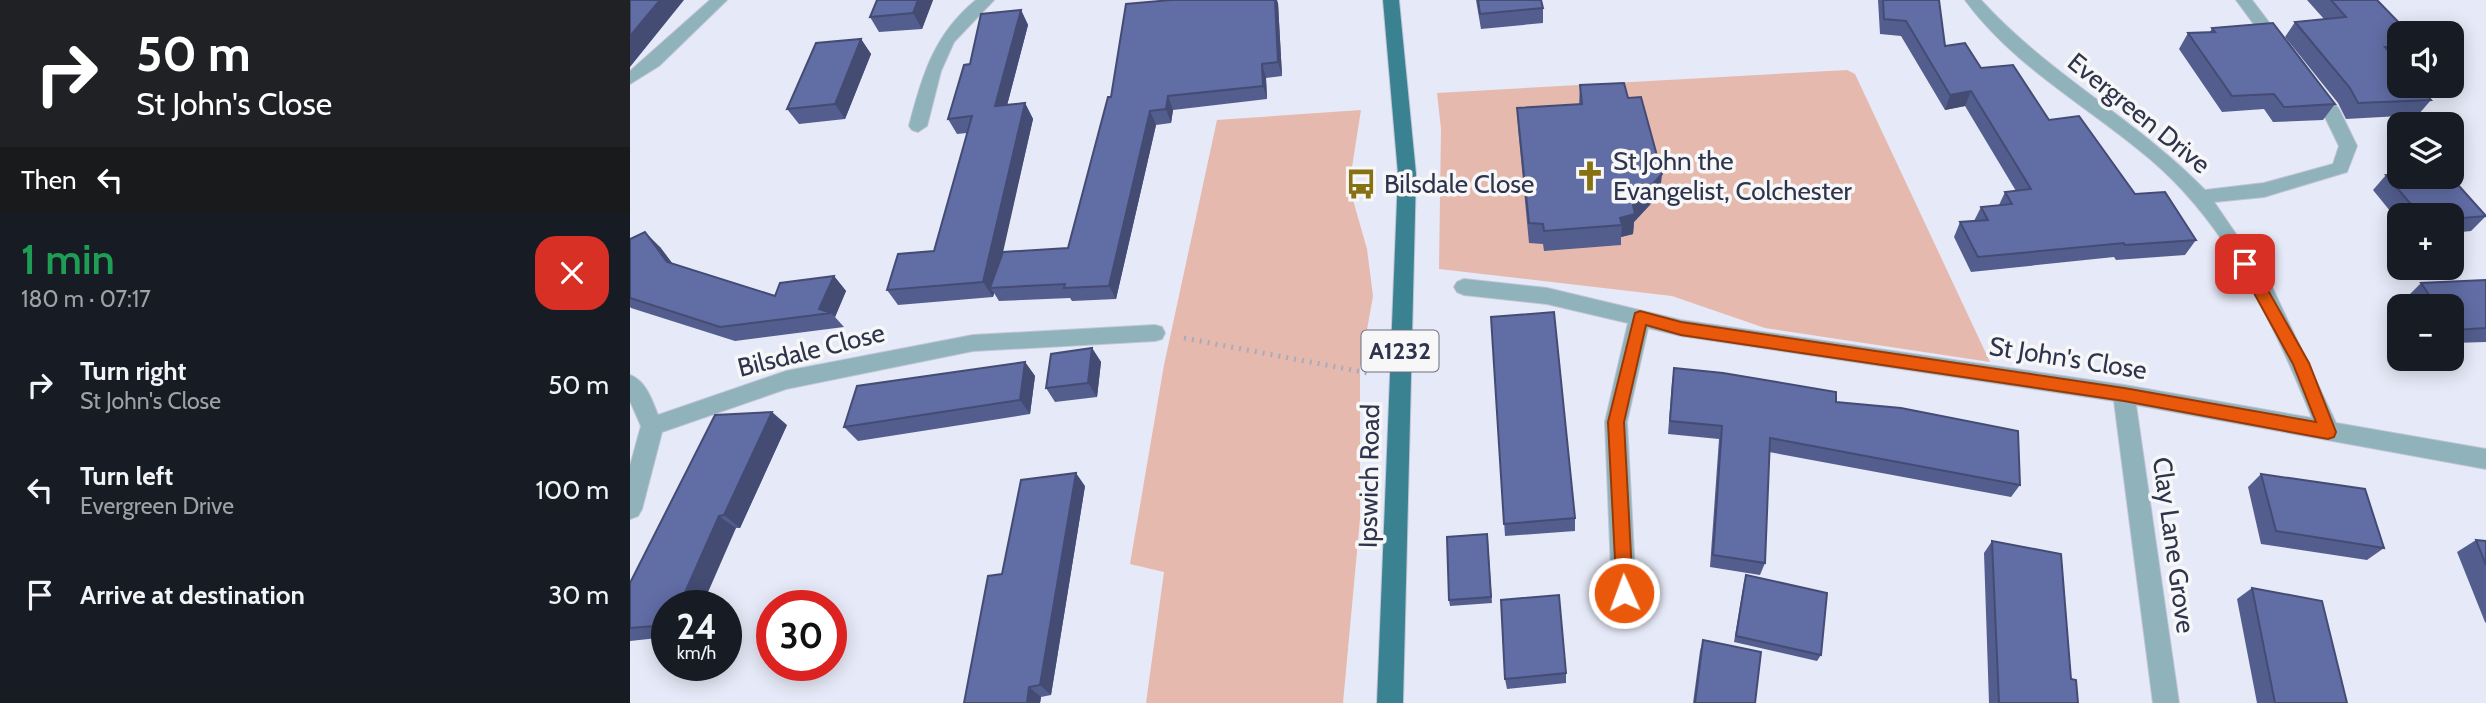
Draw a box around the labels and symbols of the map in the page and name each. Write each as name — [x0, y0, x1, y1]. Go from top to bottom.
street label: Evergreen Drive — [2061, 46, 2217, 180]
place label: St John the Evangelist, Colchester — [1613, 145, 1852, 207]
church icon: St John the Evangelist, Colchester — [1573, 159, 1607, 193]
bus stop icon: Bilsdale Close — [1344, 167, 1378, 201]
place label: Bilsdale Close — [1384, 168, 1534, 200]
pin — [2215, 234, 2275, 294]
street label: Bilsdale Close — [734, 316, 888, 384]
road number: A1232 — [1362, 330, 1438, 372]
street label: St John's Close — [1987, 330, 2149, 386]
street label: Ipswich Road — [1352, 404, 1386, 548]
street label: Clay Lane Grove — [2146, 455, 2202, 635]
position arrow — [1587, 556, 1661, 630]
speed limit sign: 30 — [756, 590, 847, 681]

